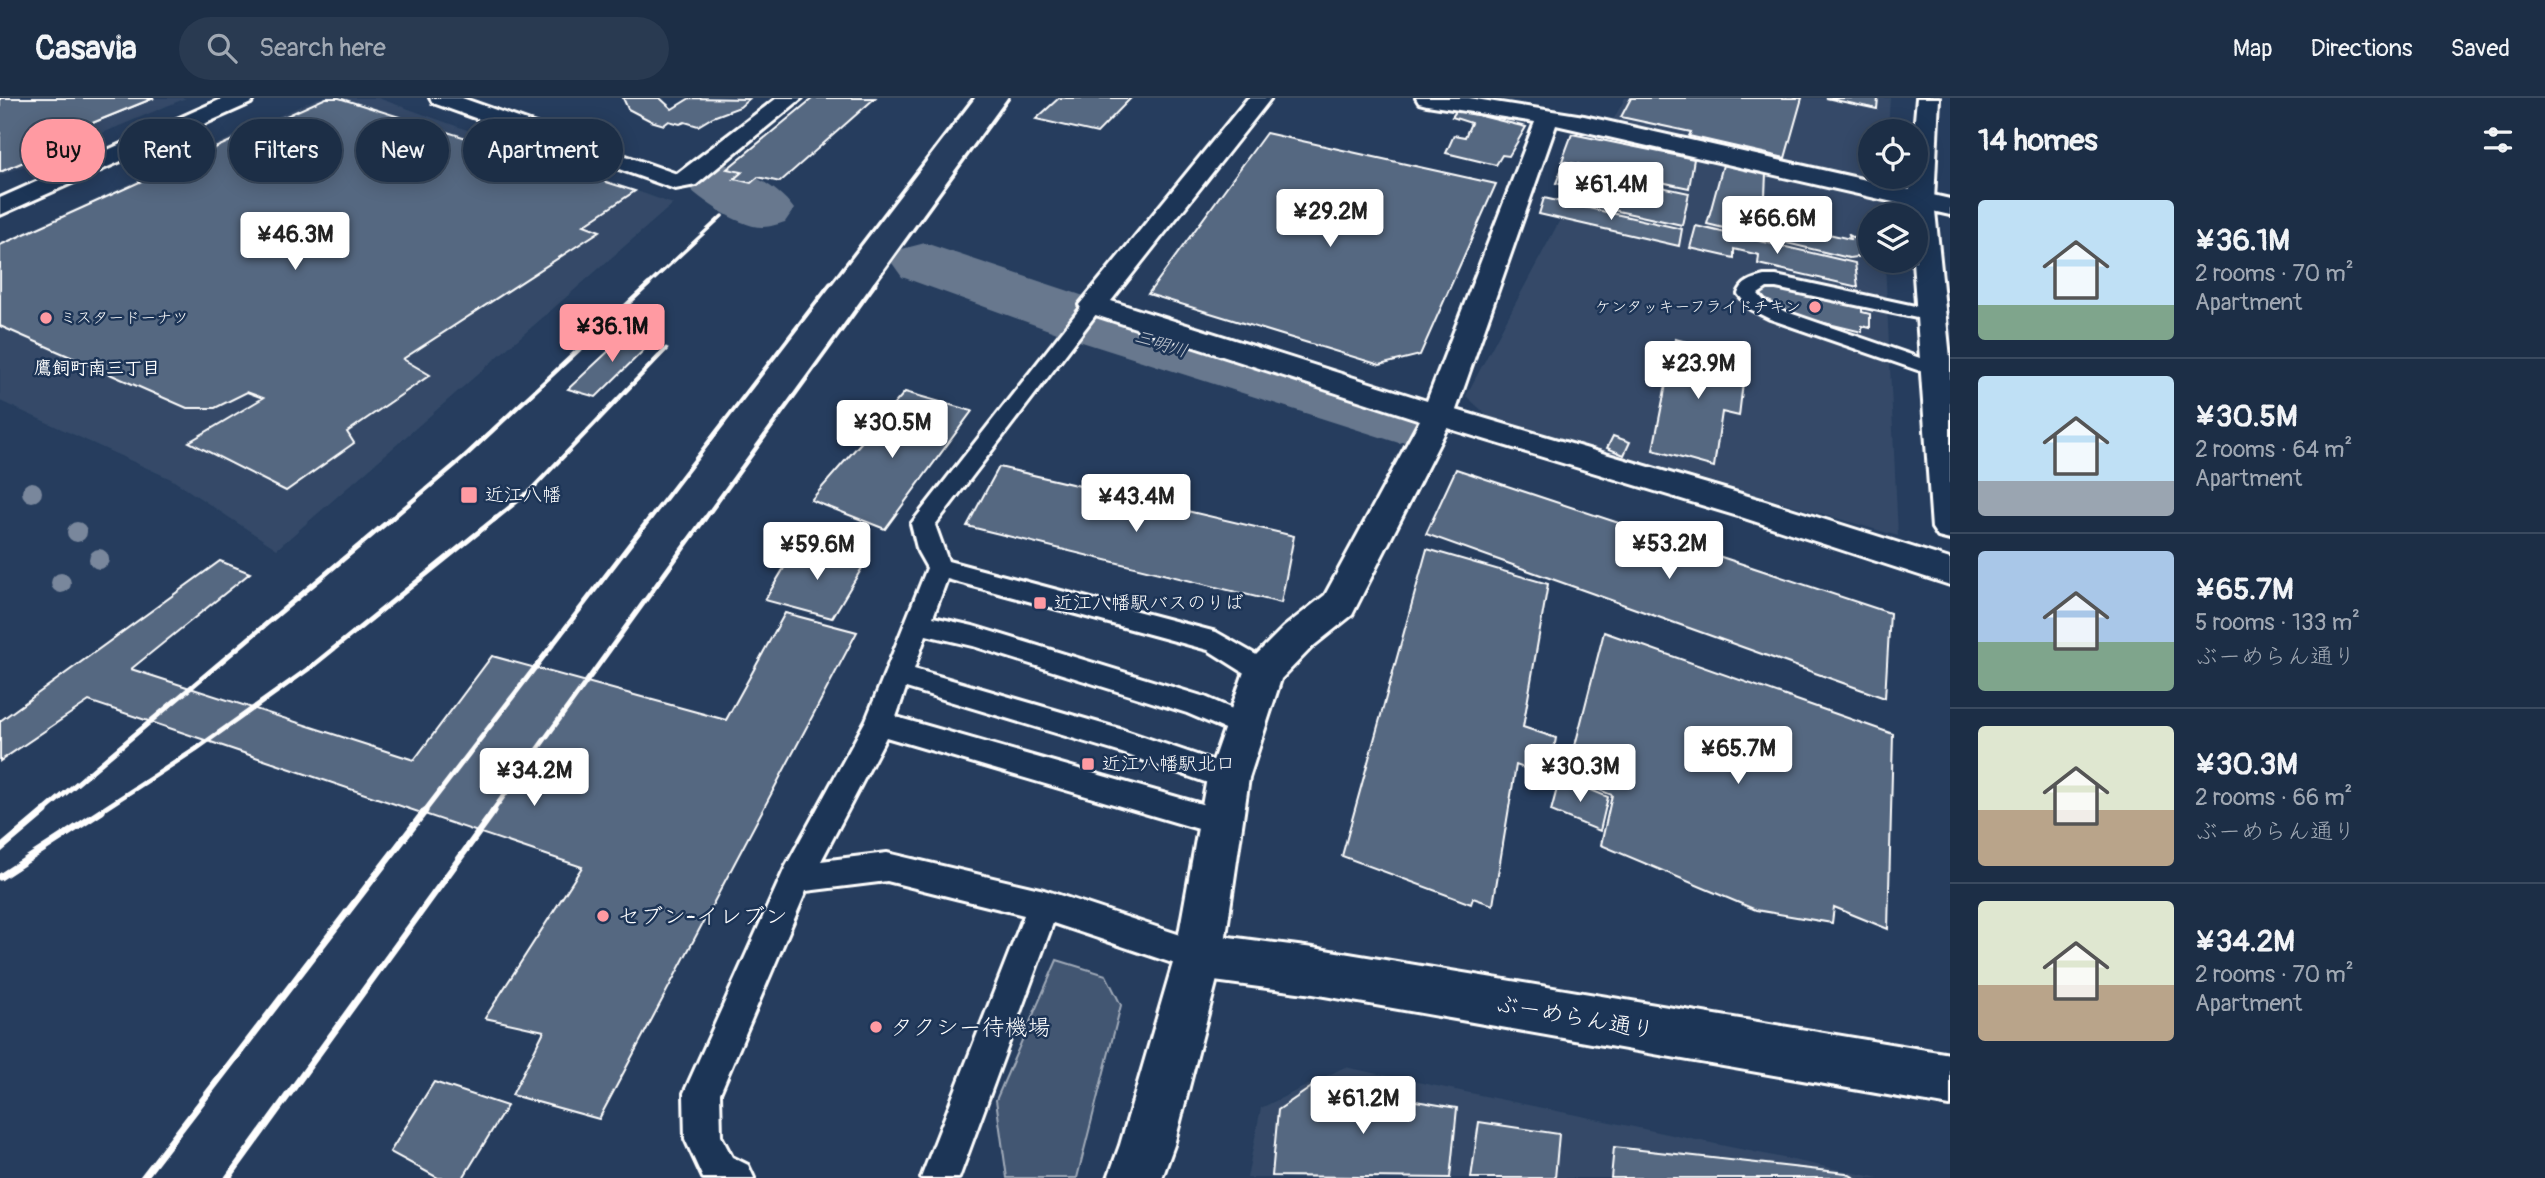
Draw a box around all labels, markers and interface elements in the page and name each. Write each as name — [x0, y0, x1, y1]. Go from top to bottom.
search box — [179, 17, 669, 80]
text: Casavia — [35, 28, 137, 69]
icon: search — [203, 29, 241, 67]
text: Search here — [259, 32, 386, 64]
text: Map — [2233, 34, 2273, 63]
text: Directions — [2311, 34, 2412, 63]
text: Saved — [2450, 34, 2510, 63]
chip: Buy — [21, 119, 105, 182]
chip: Rent — [119, 119, 215, 182]
chip: Filters — [229, 119, 342, 182]
chip: New — [356, 119, 449, 182]
chip: Apartment — [463, 119, 623, 182]
map controls — [1858, 119, 1928, 273]
button: locate — [1858, 119, 1928, 189]
icon: filters — [2479, 121, 2517, 159]
text: 14 homes — [1978, 122, 2098, 159]
pin: ¥61.4M — [1554, 162, 1668, 222]
text: ¥61.4M — [1574, 170, 1648, 199]
pin: ¥29.2M — [1273, 190, 1387, 249]
text: ¥29.2M — [1292, 197, 1368, 226]
pin: ¥66.6M — [1720, 197, 1834, 256]
button: layers — [1858, 203, 1928, 273]
text: ¥66.6M — [1738, 204, 1816, 233]
pin: ¥46.3M — [238, 212, 352, 272]
text: ¥46.3M — [256, 220, 334, 249]
text: ¥36.1M — [2195, 222, 2290, 259]
icon: home — [2034, 228, 2118, 312]
text: 2 rooms · 70 m² — [2195, 259, 2354, 288]
text: Apartment — [2195, 288, 2302, 317]
place label: ケンタッキーフライドチキン — [1595, 297, 1801, 317]
marker: ケンタッキーフライドチキン — [1807, 299, 1823, 315]
pin: ¥36.1M — [555, 304, 669, 364]
place label: ミスタードーナツ — [60, 308, 188, 328]
marker: ミスタードーナツ — [38, 310, 54, 326]
text: ¥36.1M — [576, 312, 648, 341]
water label: 三明川 — [1132, 325, 1190, 363]
pin: ¥23.9M — [1641, 342, 1755, 401]
text: ¥23.9M — [1661, 349, 1735, 378]
district label: 鷹飼町南三丁目 — [34, 357, 160, 380]
text: ¥30.5M — [2195, 398, 2297, 435]
pin: ¥30.5M — [835, 400, 949, 460]
icon: home — [2034, 404, 2118, 488]
text: ¥30.5M — [853, 408, 931, 437]
text: 2 rooms · 64 m² — [2195, 435, 2352, 464]
text: Apartment — [2195, 464, 2302, 493]
pin: ¥43.4M — [1079, 474, 1193, 534]
text: ¥43.4M — [1097, 482, 1175, 511]
place label: 近江八幡 — [485, 483, 561, 507]
marker: 近江八幡 — [459, 485, 479, 505]
pin: ¥59.6M — [760, 522, 874, 582]
pin: ¥53.2M — [1612, 522, 1726, 581]
text: ¥53.2M — [1631, 529, 1707, 558]
text: ¥59.6M — [779, 530, 855, 559]
text: ¥65.7M — [2195, 571, 2294, 608]
icon: home — [2034, 579, 2118, 663]
place label: 近江八幡駅バスのりば — [1054, 591, 1244, 615]
marker: 近江八幡駅バスのりば — [1032, 595, 1048, 611]
text: 5 rooms · 133 m² — [2195, 608, 2360, 637]
text: ぶーめらん通り — [2195, 642, 2356, 671]
pin: ¥65.7M — [1681, 726, 1795, 786]
text: ¥65.7M — [1700, 734, 1776, 763]
pin: ¥30.3M — [1523, 744, 1637, 804]
text: ¥30.3M — [2195, 746, 2298, 783]
pin: ¥34.2M — [477, 748, 591, 808]
place label: 近江八幡駅北口 — [1102, 752, 1235, 776]
text: ¥30.3M — [1541, 752, 1619, 781]
icon: home — [2034, 754, 2118, 838]
text: ¥34.2M — [496, 756, 572, 785]
marker: 近江八幡駅北口 — [1080, 756, 1096, 772]
text: 2 rooms · 66 m² — [2195, 783, 2352, 812]
text: ぶーめらん通り — [2195, 817, 2356, 846]
place label: セブン-イレブン — [617, 902, 788, 931]
marker: セブン-イレブン — [595, 908, 611, 924]
text: ¥34.2M — [2195, 923, 2295, 960]
icon: home — [2034, 929, 2118, 1013]
text: 2 rooms · 70 m² — [2195, 960, 2354, 989]
street label: ぶーめらん通り — [1493, 989, 1657, 1045]
text: Apartment — [2195, 989, 2302, 1018]
place label: タクシー待機場 — [890, 1013, 1051, 1042]
marker: タクシー待機場 — [868, 1019, 884, 1035]
pin: ¥61.2M — [1306, 1076, 1420, 1136]
text: ¥61.2M — [1327, 1084, 1399, 1113]

